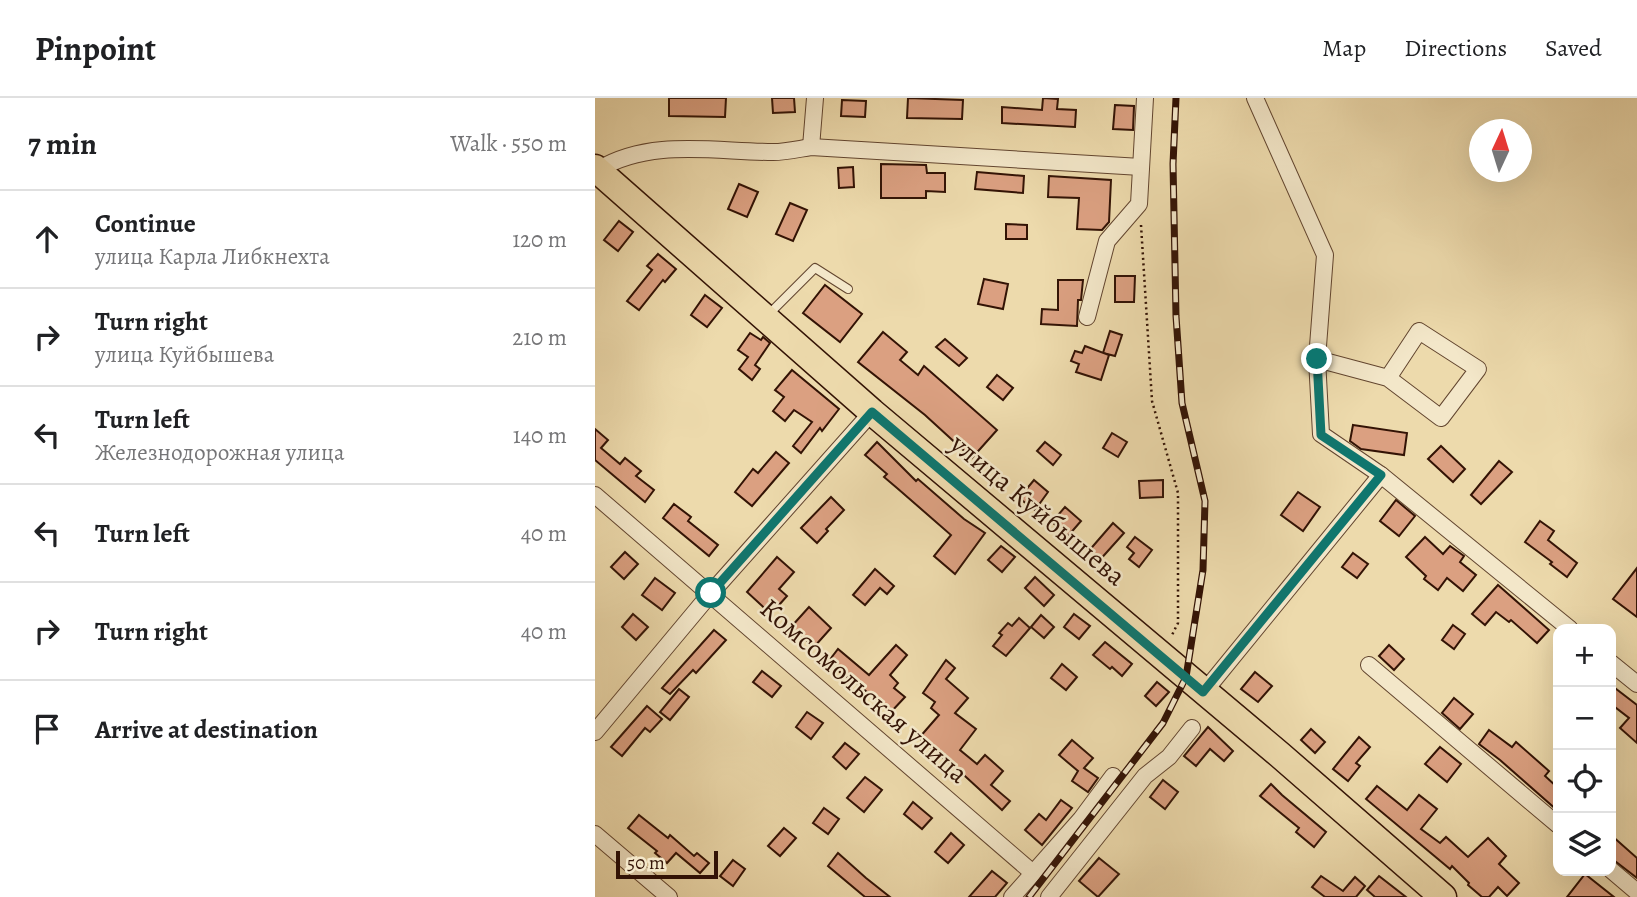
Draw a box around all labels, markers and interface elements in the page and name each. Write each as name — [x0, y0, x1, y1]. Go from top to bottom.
text: Pinpoint — [35, 26, 156, 71]
text: Map — [1322, 32, 1366, 64]
text: Directions — [1404, 32, 1507, 64]
text: Saved — [1545, 32, 1602, 64]
north arrow — [1469, 119, 1532, 182]
text: 7 min — [28, 124, 97, 164]
text: Walk · 550 m — [450, 128, 567, 159]
text: Continue — [95, 206, 196, 241]
icon: ahead — [28, 220, 66, 258]
text: 120 m — [512, 224, 567, 255]
text: улица Карла Либкнехта — [95, 241, 330, 272]
text: Turn right — [95, 304, 208, 339]
icon: right — [28, 318, 66, 356]
text: 210 m — [512, 322, 567, 353]
text: улица Куйбышева — [95, 339, 274, 370]
route end — [1301, 343, 1332, 374]
text: Turn left — [95, 402, 190, 437]
icon: left — [28, 416, 66, 454]
text: 140 m — [513, 420, 567, 451]
street label: улица Куйбышева — [941, 425, 1134, 595]
text: Железнодорожная улица — [95, 437, 344, 468]
icon: left — [28, 514, 66, 552]
text: Turn left — [95, 516, 190, 551]
text: 40 m — [521, 518, 567, 549]
route start — [695, 577, 726, 608]
street label: Комсомольская улица — [752, 590, 976, 792]
icon: right — [28, 612, 66, 650]
text: Turn right — [95, 614, 208, 649]
text: 40 m — [521, 616, 567, 647]
map controls — [1553, 624, 1616, 876]
button: + — [1553, 624, 1616, 687]
button: − — [1553, 687, 1616, 750]
icon: arrive — [28, 710, 66, 748]
text: Arrive at destination — [95, 712, 318, 747]
button: locate — [1553, 750, 1616, 813]
button: layers — [1553, 813, 1616, 876]
scale bar — [616, 848, 717, 880]
text: 50 m — [627, 850, 665, 876]

